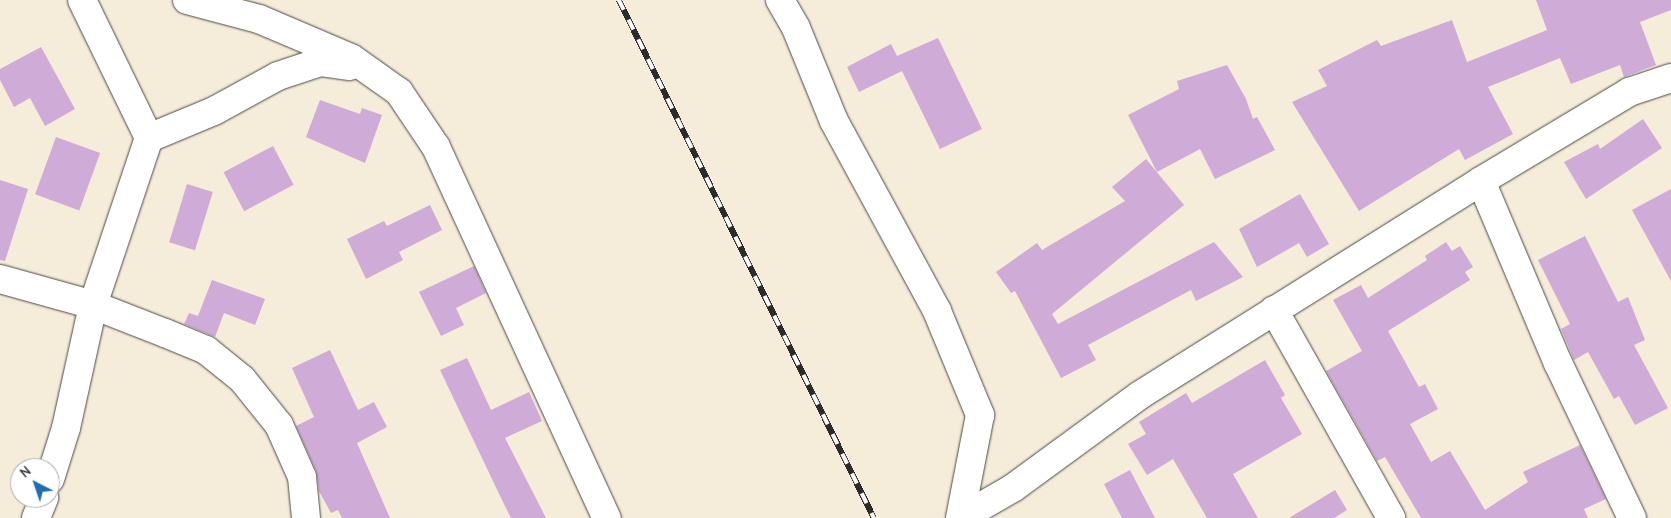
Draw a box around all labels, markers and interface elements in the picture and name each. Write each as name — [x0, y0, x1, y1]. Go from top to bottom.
north arrow — [10, 458, 60, 508]
text: N — [16, 463, 35, 481]

